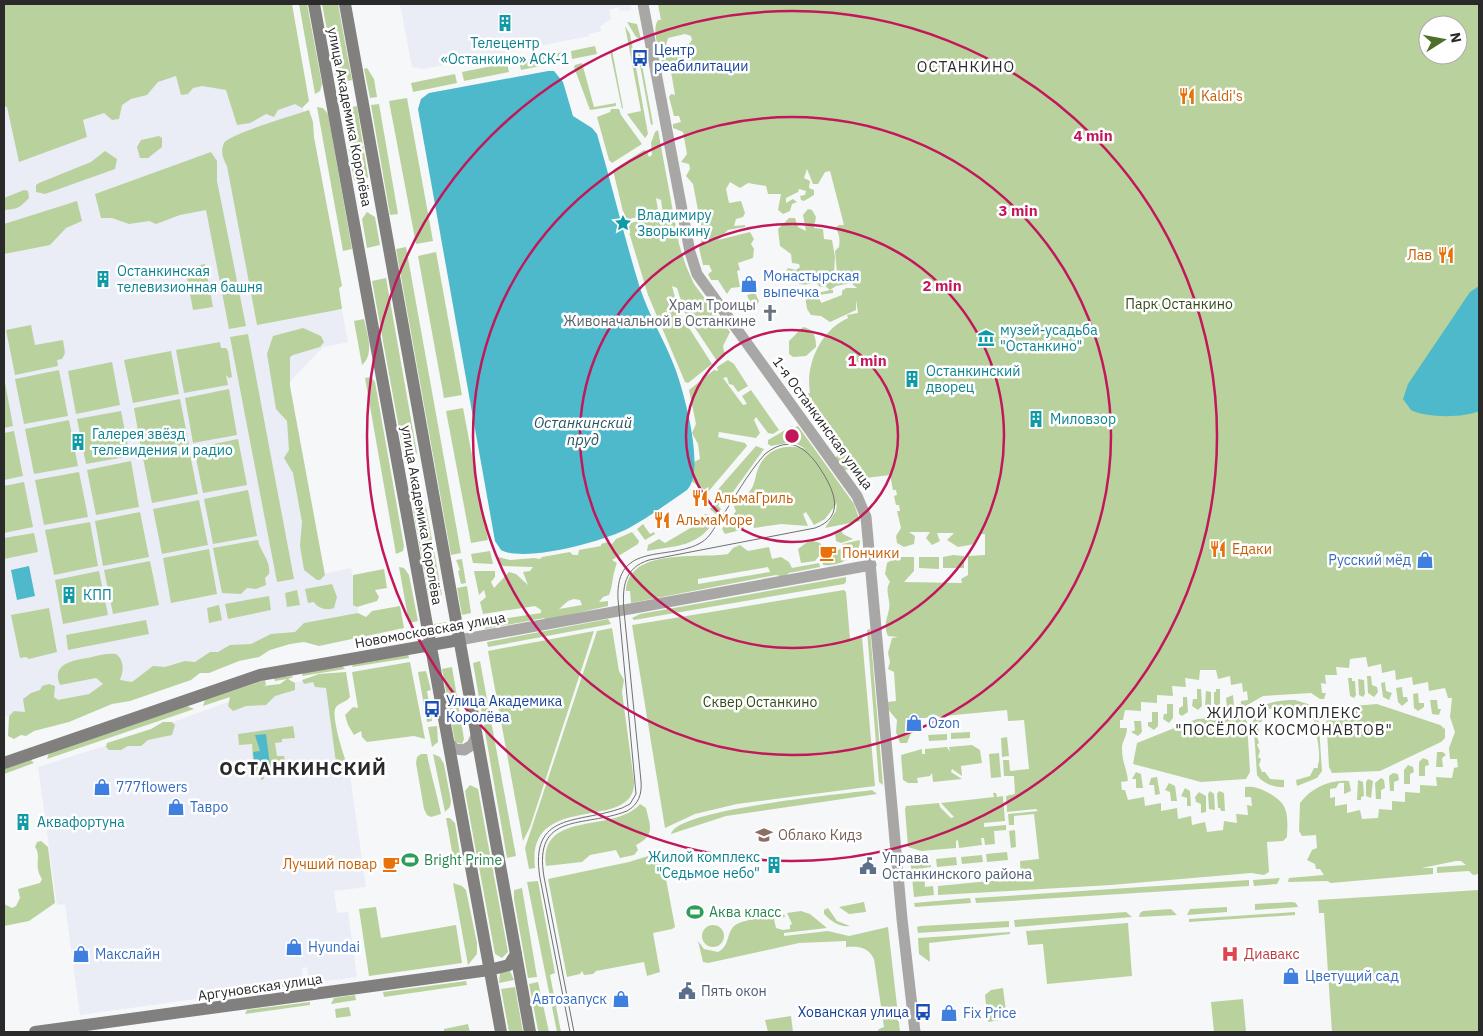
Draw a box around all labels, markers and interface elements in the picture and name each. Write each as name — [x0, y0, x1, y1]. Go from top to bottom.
building icon: Телецентр «Останкино» АСК-1 — [495, 13, 515, 33]
north arrow — [1418, 15, 1468, 65]
street label: улица Академика Королёва — [324, 26, 376, 209]
text: N — [1446, 31, 1466, 44]
place label: Телецентр «Останкино» АСК-1 — [441, 34, 569, 68]
place label: Центр реабилитации — [654, 41, 748, 75]
bus stop icon: Центр реабилитации — [630, 48, 650, 68]
district label: ОСТАНКИНО — [917, 57, 1015, 76]
restaurant icon: Kaldi's — [1177, 86, 1197, 106]
place label: Kaldi's — [1201, 87, 1243, 105]
text: 4 min — [1073, 126, 1113, 145]
text: 3 min — [998, 201, 1038, 220]
place label: Владимиру Зворыкину — [637, 206, 711, 240]
place icon: Владимиру Зворыкину — [613, 213, 633, 233]
restaurant icon: Лав — [1436, 245, 1456, 265]
place label: Лав — [1407, 246, 1432, 264]
place label: Останкинская телевизионная башня — [117, 262, 263, 296]
place label: Монастырская выпечка — [763, 267, 859, 301]
building icon: Останкинская телевизионная башня — [93, 269, 113, 289]
shop icon: Монастырская выпечка — [739, 274, 759, 294]
text: 2 min — [922, 276, 962, 295]
park label: Парк Останкино — [1125, 295, 1233, 313]
place label: Храм Троицы Живоначальной в Останкине — [563, 296, 756, 330]
church icon: Храм Троицы Живоначальной в Останкине — [760, 303, 780, 323]
place label: музей-усадьба "Останкино" — [1000, 321, 1098, 355]
museum icon: музей-усадьба "Останкино" — [976, 328, 996, 348]
text: 1 min — [847, 351, 887, 370]
street label: 1-я Останкинская улица — [769, 353, 878, 493]
place label: Останкинский дворец — [926, 362, 1021, 396]
building icon: Останкинский дворец — [902, 369, 922, 389]
building icon: Миловзор — [1026, 409, 1046, 429]
place label: Миловзор — [1050, 410, 1116, 428]
water label: Останкинский пруд — [534, 413, 632, 449]
street label: улица Академика Королёва — [397, 424, 447, 607]
place label: Галерея звёзд телевидения и радио — [92, 425, 233, 459]
centre of rings — [783, 427, 801, 445]
building icon: Галерея звёзд телевидения и радио — [68, 432, 88, 452]
restaurant icon: АльмаГриль — [690, 488, 710, 508]
place label: АльмаГриль — [714, 489, 793, 507]
restaurant icon: АльмаМоре — [652, 510, 672, 530]
place label: АльмаМоре — [676, 511, 753, 529]
restaurant icon: Едаки — [1208, 539, 1228, 559]
place label: Едаки — [1232, 540, 1272, 558]
cafe icon: Пончики — [818, 543, 838, 563]
place label: Пончики — [842, 544, 899, 562]
shop icon: Русский мёд — [1415, 550, 1435, 570]
place label: Русский мёд — [1328, 551, 1411, 569]
building icon: КПП — [59, 585, 79, 605]
place label: КПП — [83, 586, 112, 604]
street label: Новомосковская улица — [353, 608, 507, 652]
place label: Улица Академика Королёва — [446, 692, 563, 726]
park label: Сквер Останкино — [703, 693, 817, 711]
bus stop icon: Улица Академика Королёва — [422, 699, 442, 719]
district label: ЖИЛОЙ КОМПЛЕКС "ПОСЁЛОК КОСМОНАВТОВ" — [1175, 703, 1393, 739]
shop icon: Ozon — [904, 713, 924, 733]
place label: Ozon — [928, 714, 960, 732]
district label: ОСТАНКИНСКИЙ — [219, 756, 387, 780]
shop icon: 777flowers — [92, 777, 112, 797]
place label: 777flowers — [116, 778, 188, 796]
shop icon: Тавро — [166, 797, 186, 817]
place label: Тавро — [190, 798, 228, 816]
building icon: Аквафортуна — [13, 812, 33, 832]
place label: Аквафортуна — [37, 813, 125, 831]
school or university icon: Облако Кидз — [754, 825, 774, 845]
place label: Облако Кидз — [778, 826, 863, 844]
place label: Жилой комплекс "Седьмое небо" — [648, 848, 760, 882]
place label: Управа Останкинского района — [882, 849, 1033, 883]
sports icon: Bright Prime — [400, 850, 420, 870]
place label: Bright Prime — [424, 851, 503, 869]
cafe icon: Лучший повар — [381, 854, 401, 874]
place label: Лучший повар — [283, 855, 377, 873]
building icon: Жилой комплекс "Седьмое небо" — [764, 855, 784, 875]
public building icon: Управа Останкинского района — [858, 856, 878, 876]
sports icon: Аква класс — [685, 902, 705, 922]
place label: Аква класс — [709, 903, 781, 921]
shop icon: Hyundai — [284, 937, 304, 957]
place label: Hyundai — [308, 938, 360, 956]
shop icon: Макслайн — [71, 944, 91, 964]
hospital icon: Диавакс — [1220, 944, 1240, 964]
place label: Макслайн — [95, 945, 160, 963]
place label: Диавакс — [1244, 945, 1300, 963]
shop icon: Цветущий сад — [1281, 966, 1301, 986]
place label: Цветущий сад — [1305, 967, 1399, 985]
street label: Аргуновская улица — [196, 969, 324, 1005]
public building icon: Пять окон — [677, 981, 697, 1001]
place label: Пять окон — [701, 982, 767, 1000]
shop icon: Автозапуск — [611, 989, 631, 1009]
place label: Автозапуск — [532, 990, 607, 1008]
bus stop icon: Хованская улица — [913, 1002, 933, 1022]
place label: Хованская улица — [798, 1003, 910, 1021]
shop icon: Fix Price — [939, 1003, 959, 1023]
place label: Fix Price — [963, 1004, 1017, 1022]

